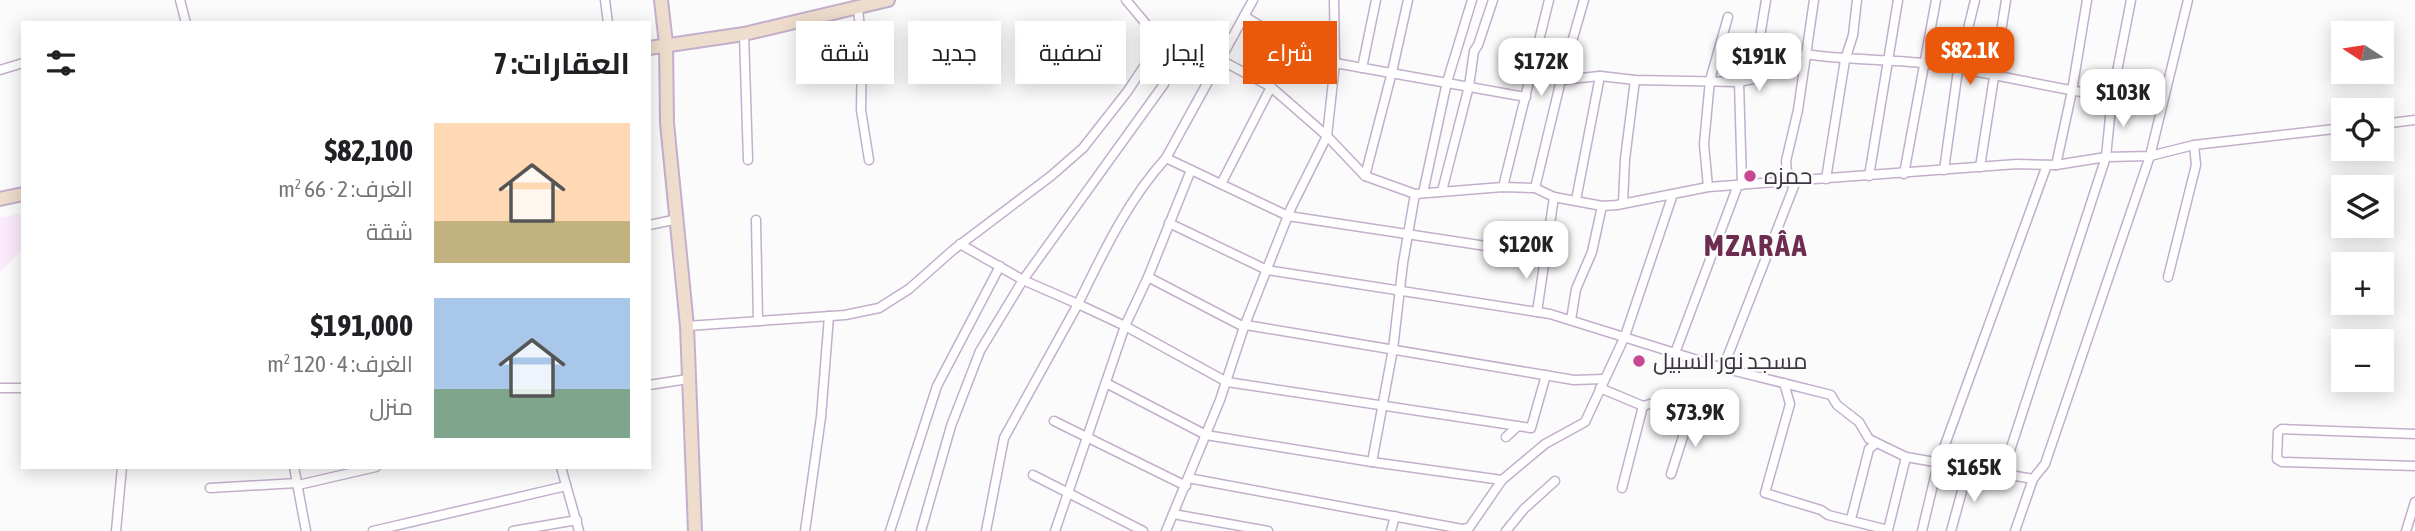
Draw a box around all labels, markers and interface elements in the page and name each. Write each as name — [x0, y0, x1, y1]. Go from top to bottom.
chip: شقة — [796, 21, 894, 84]
chip: جديد — [908, 21, 1001, 84]
chip: تصفية — [1015, 21, 1126, 84]
chip: إيجار — [1140, 21, 1229, 84]
chip: شراء — [1243, 21, 1337, 84]
north arrow — [2331, 21, 2394, 84]
map controls — [2331, 21, 2394, 392]
pin: $82.1K — [1913, 28, 2027, 87]
pin: $191K — [1710, 34, 1808, 93]
text: $82.1K — [1941, 37, 1999, 63]
pin: $172K — [1492, 38, 1590, 98]
text: $191K — [1732, 43, 1786, 69]
icon: filters — [42, 44, 80, 82]
text: العقارات: 7 — [493, 46, 630, 80]
text: $172K — [1514, 48, 1568, 74]
pin: $103K — [2074, 69, 2172, 129]
text: $103K — [2096, 79, 2150, 105]
button: locate — [2331, 98, 2394, 161]
text: $82,100 — [325, 133, 413, 167]
icon: home — [490, 151, 574, 235]
place label: حمزه — [1764, 163, 1813, 189]
marker: حمزه — [1742, 168, 1758, 184]
button: layers — [2331, 175, 2394, 238]
text: الغرف: 2 · 66 m² — [278, 176, 413, 202]
text: شقة — [366, 219, 413, 245]
pin: $120K — [1477, 222, 1575, 281]
district label: MZARÂA — [1704, 228, 1808, 262]
text: $120K — [1499, 231, 1553, 257]
button: + — [2331, 252, 2394, 315]
text: $191,000 — [310, 308, 413, 342]
icon: home — [490, 326, 574, 410]
button: − — [2331, 329, 2394, 392]
place label: مسجد نور السبيل — [1653, 348, 1807, 375]
text: الغرف: 4 · 120 m² — [267, 351, 413, 377]
marker: مسجد نور السبيل — [1631, 353, 1647, 369]
pin: $73.9K — [1638, 390, 1752, 449]
text: منزل — [369, 394, 413, 420]
text: $73.9K — [1666, 399, 1724, 425]
pin: $165K — [1925, 444, 2023, 504]
text: $165K — [1947, 454, 2001, 480]

